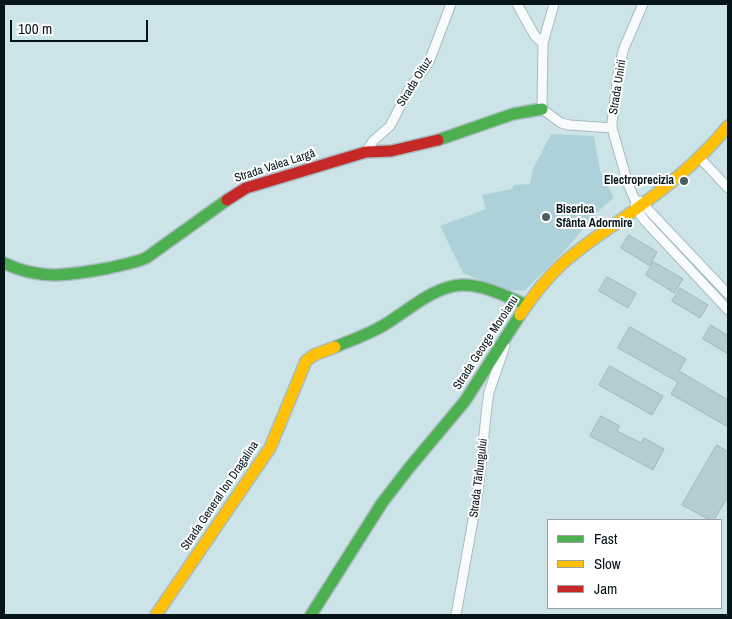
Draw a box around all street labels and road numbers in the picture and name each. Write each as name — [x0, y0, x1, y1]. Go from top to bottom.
street label: Strada Oituz — [394, 55, 436, 109]
street label: Strada Unirii — [607, 58, 629, 116]
street label: Strada Valea Largă — [233, 146, 317, 186]
street label: Strada George Moroianu — [450, 293, 522, 393]
street label: Strada Tărlungului — [467, 437, 491, 519]
street label: Strada General Ion Dragalina — [178, 439, 262, 553]

